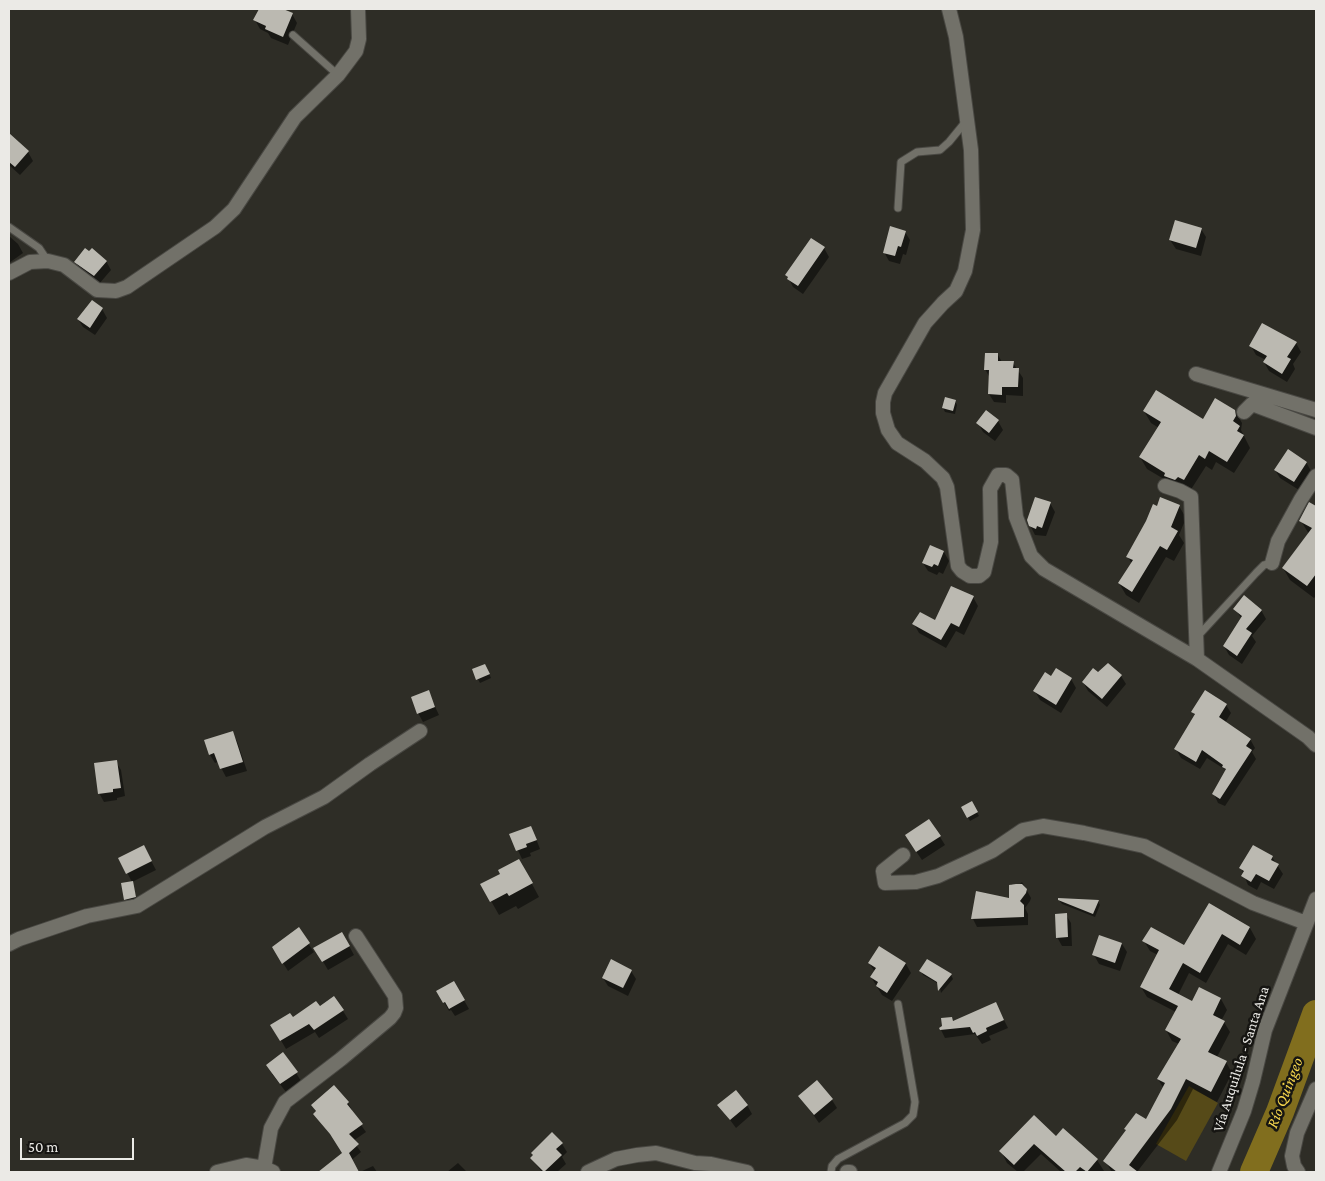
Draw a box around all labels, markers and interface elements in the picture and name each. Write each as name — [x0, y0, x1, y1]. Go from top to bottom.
street label: Vía Auquilula - Santa Ana — [1209, 984, 1273, 1134]
water label: Río Quingeo — [1263, 1055, 1307, 1131]
scale bar — [22, 1128, 136, 1160]
text: 50 m — [28, 1139, 58, 1155]

